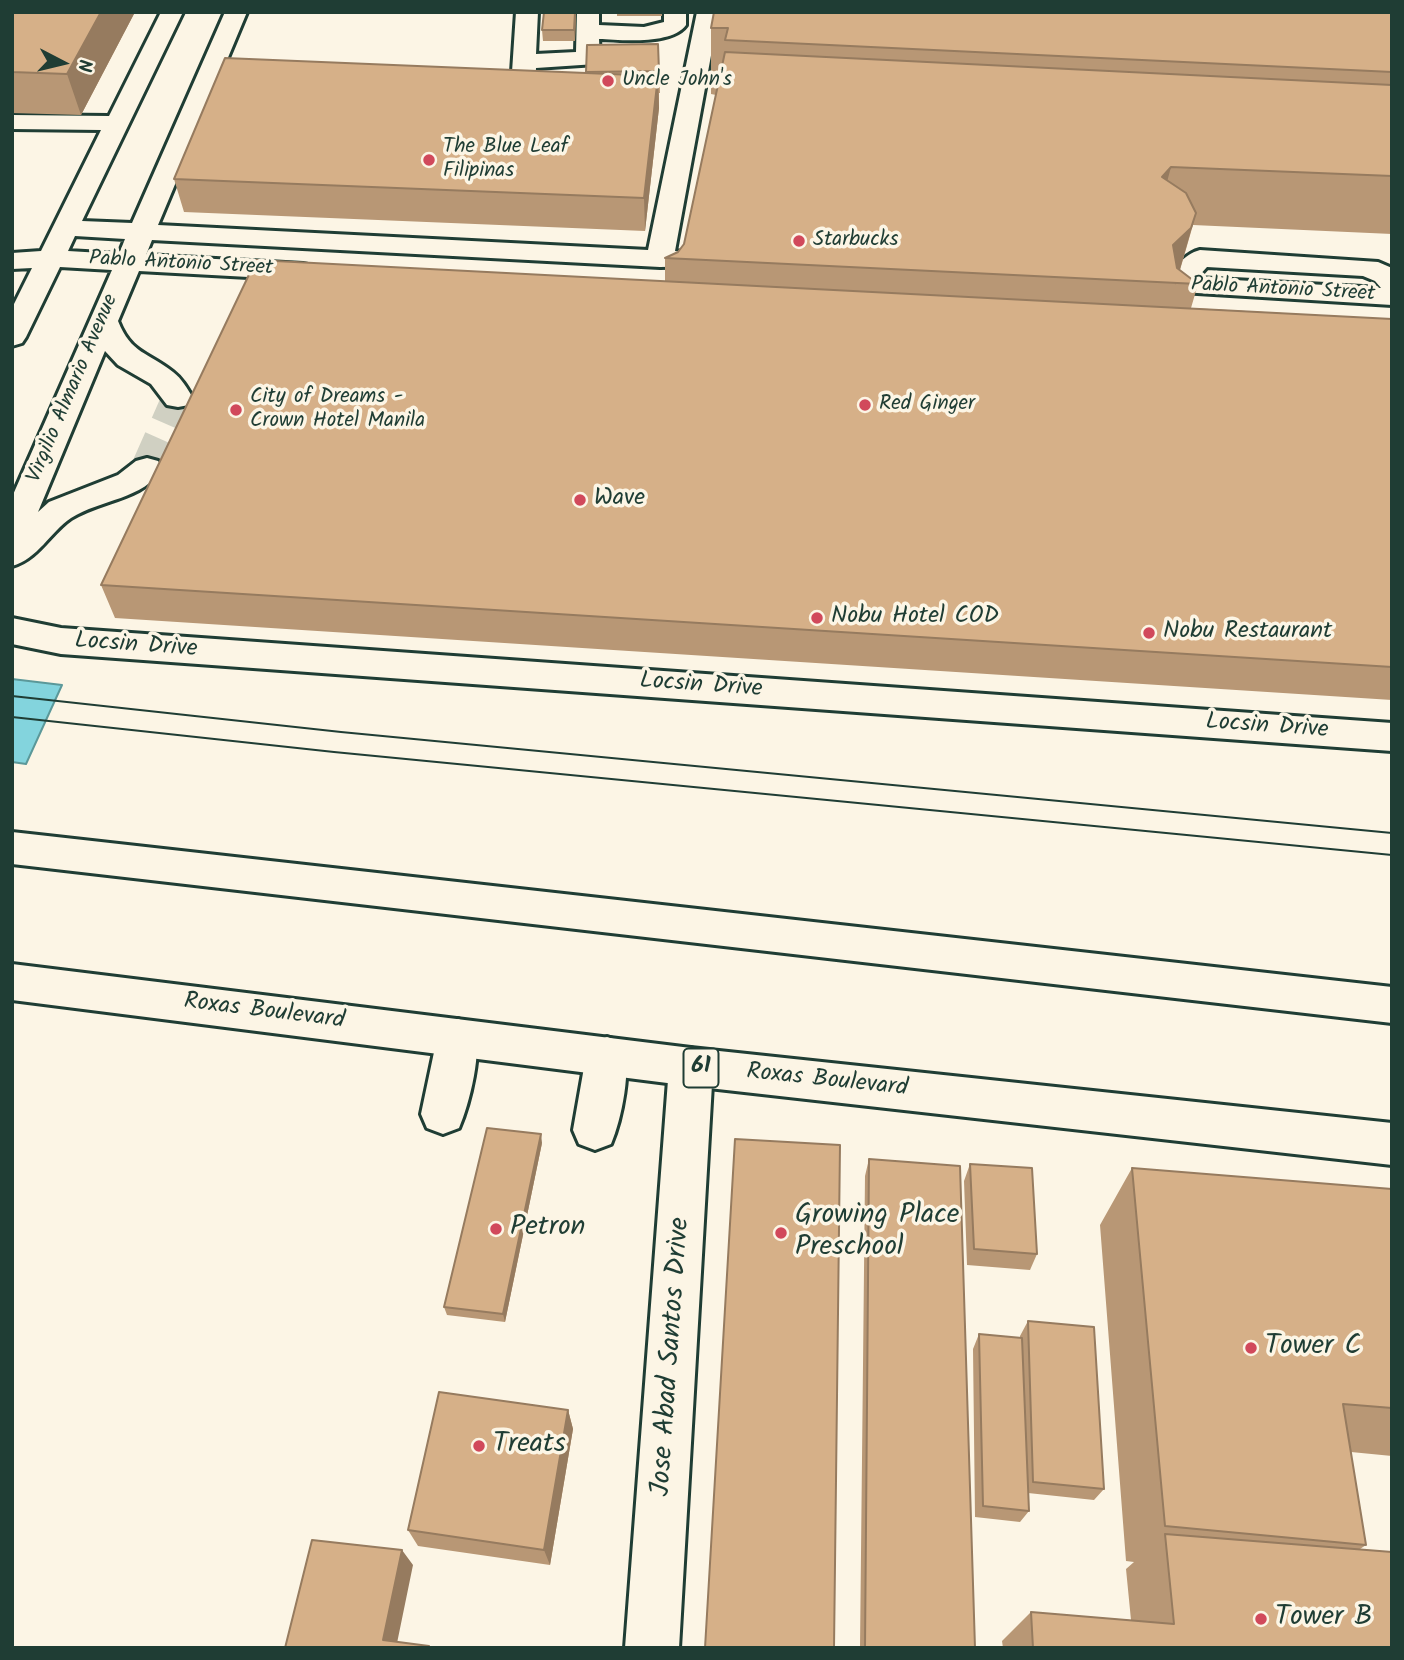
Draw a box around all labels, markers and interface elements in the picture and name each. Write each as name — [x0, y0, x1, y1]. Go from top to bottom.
north arrow — [28, 28, 98, 98]
text: N — [68, 58, 99, 73]
place label: Uncle John's — [622, 68, 732, 94]
marker: Uncle John's — [600, 73, 616, 89]
place label: The Blue Leaf Filipinas — [443, 135, 569, 185]
marker: The Blue Leaf Filipinas — [421, 152, 437, 168]
place label: Starbucks — [813, 228, 898, 254]
marker: Starbucks — [791, 233, 807, 249]
street label: Pablo Antonio Street — [88, 248, 274, 282]
street label: Pablo Antonio Street — [1190, 274, 1376, 308]
street label: Virgilio Almario Avenue — [23, 291, 125, 487]
place label: City of Dreams - Crown Hotel Manila — [250, 385, 425, 435]
place label: Red Ginger — [879, 392, 975, 418]
marker: Red Ginger — [857, 397, 873, 413]
marker: City of Dreams - Crown Hotel Manila — [228, 402, 244, 418]
place label: Wave — [594, 486, 645, 514]
marker: Wave — [572, 492, 588, 508]
place label: Nobu Hotel COD — [831, 604, 999, 632]
marker: Nobu Hotel COD — [809, 610, 825, 626]
place label: Nobu Restaurant — [1163, 619, 1332, 647]
marker: Nobu Restaurant — [1141, 625, 1157, 641]
street label: Locsin Drive — [74, 628, 198, 666]
street label: Locsin Drive — [639, 668, 763, 706]
street label: Locsin Drive — [1205, 709, 1329, 747]
street label: Roxas Boulevard — [182, 989, 346, 1037]
road number: 61 — [684, 1049, 718, 1088]
street label: Roxas Boulevard — [745, 1059, 909, 1105]
place label: Growing Place Preschool — [795, 1200, 959, 1266]
place label: Petron — [510, 1212, 586, 1246]
street label: Jose Abad Santos Drive — [646, 1216, 700, 1498]
marker: Petron — [488, 1221, 504, 1237]
marker: Growing Place Preschool — [773, 1225, 789, 1241]
place label: Tower C — [1265, 1331, 1361, 1365]
marker: Tower C — [1243, 1340, 1259, 1356]
place label: Treats — [493, 1429, 566, 1463]
marker: Treats — [471, 1438, 487, 1454]
place label: Tower B — [1275, 1602, 1372, 1636]
marker: Tower B — [1253, 1611, 1269, 1627]

